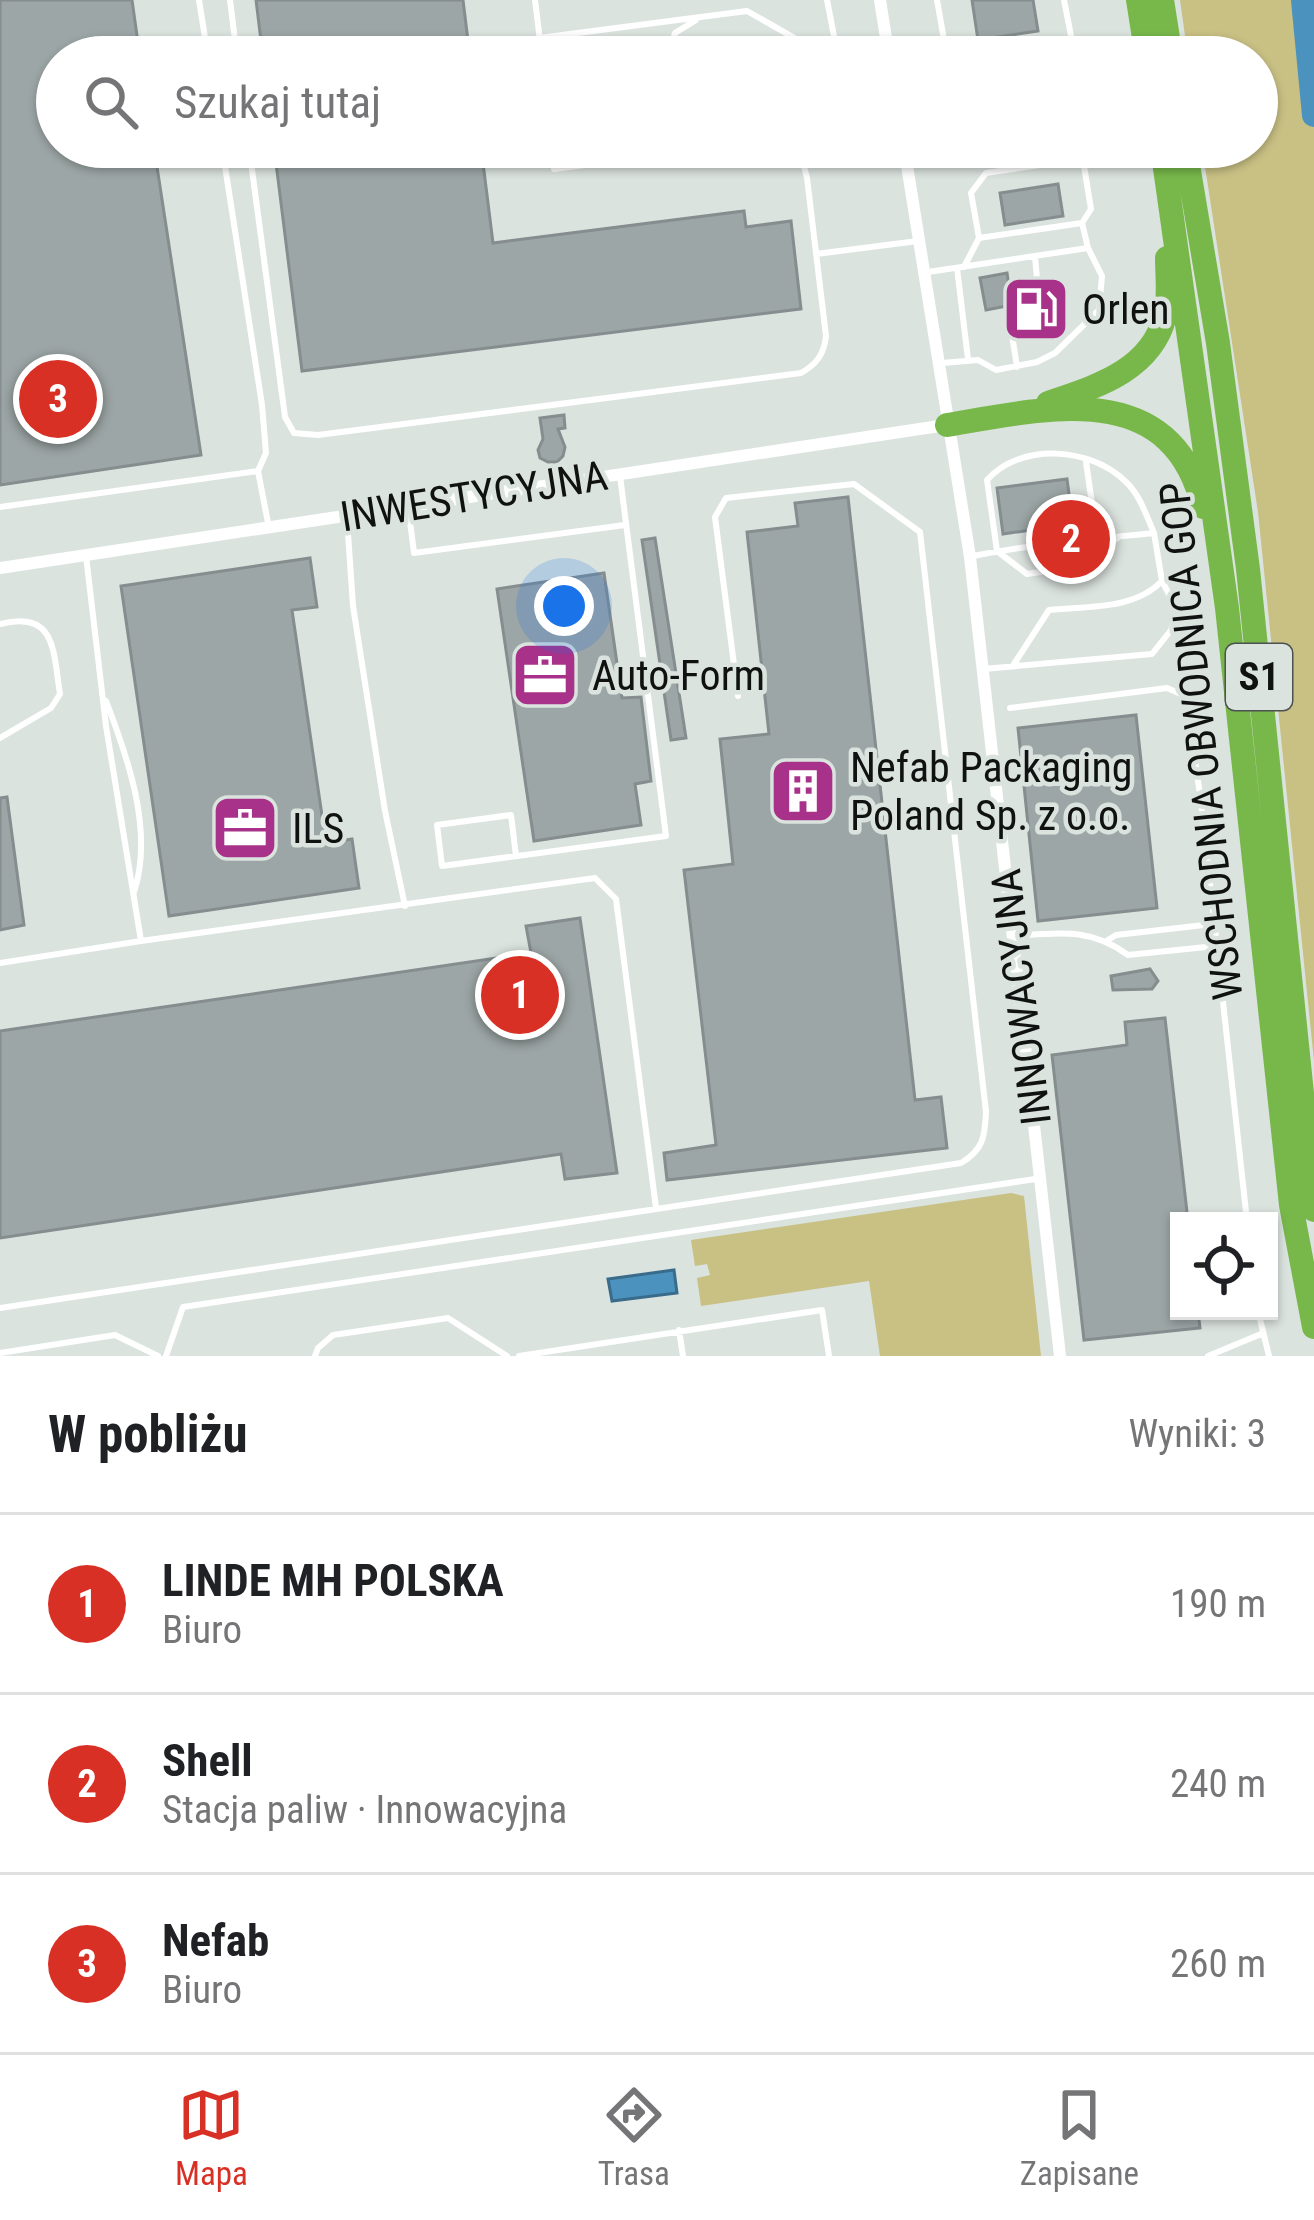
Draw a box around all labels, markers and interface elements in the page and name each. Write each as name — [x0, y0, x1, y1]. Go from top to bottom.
search box — [36, 36, 1278, 168]
icon: search — [78, 69, 144, 135]
text: Szukaj tutaj — [174, 76, 381, 129]
fuel station icon: Orlen — [1001, 274, 1071, 344]
place label: Orlen — [1082, 285, 1170, 334]
pin: 3 — [19, 354, 97, 444]
street label: INWESTYCYJNA — [337, 451, 611, 541]
street label: WSCHODNIA OBWODNICA GOP — [1149, 480, 1253, 1002]
pin: 2 — [1032, 494, 1110, 584]
your location — [534, 576, 594, 636]
office icon: Auto-Form — [510, 640, 580, 710]
road number: S1 — [1226, 644, 1292, 710]
place label: Auto-Form — [592, 651, 765, 700]
place label: Nefab Packaging Poland Sp. z o.o. — [850, 743, 1133, 840]
building icon: Nefab Packaging Poland Sp. z o.o. — [768, 756, 838, 826]
office icon: ILS — [210, 793, 280, 863]
place label: ILS — [292, 804, 344, 853]
street label: INNOWACYJNA — [981, 866, 1061, 1128]
pin: 1 — [481, 950, 559, 1040]
map controls — [1170, 1212, 1278, 1320]
button: locate — [1170, 1212, 1278, 1320]
text: W pobliżu — [48, 1405, 248, 1464]
text: Wyniki: 3 — [1128, 1411, 1266, 1457]
text: LINDE MH POLSKA — [162, 1554, 504, 1607]
text: 1 — [77, 1581, 97, 1627]
text: 190 m — [1170, 1581, 1266, 1627]
text: Biuro — [162, 1607, 242, 1653]
text: Shell — [162, 1734, 253, 1787]
text: 2 — [77, 1761, 97, 1807]
text: 240 m — [1170, 1761, 1266, 1807]
text: Stacja paliw · Innowacyjna — [162, 1787, 567, 1833]
text: Nefab — [162, 1914, 269, 1967]
text: 3 — [77, 1941, 97, 1987]
text: 260 m — [1170, 1941, 1266, 1987]
text: Biuro — [162, 1967, 242, 2013]
tab: Mapa — [175, 2082, 248, 2193]
tab: Trasa — [598, 2082, 670, 2193]
tab: Zapisane — [1020, 2082, 1139, 2193]

